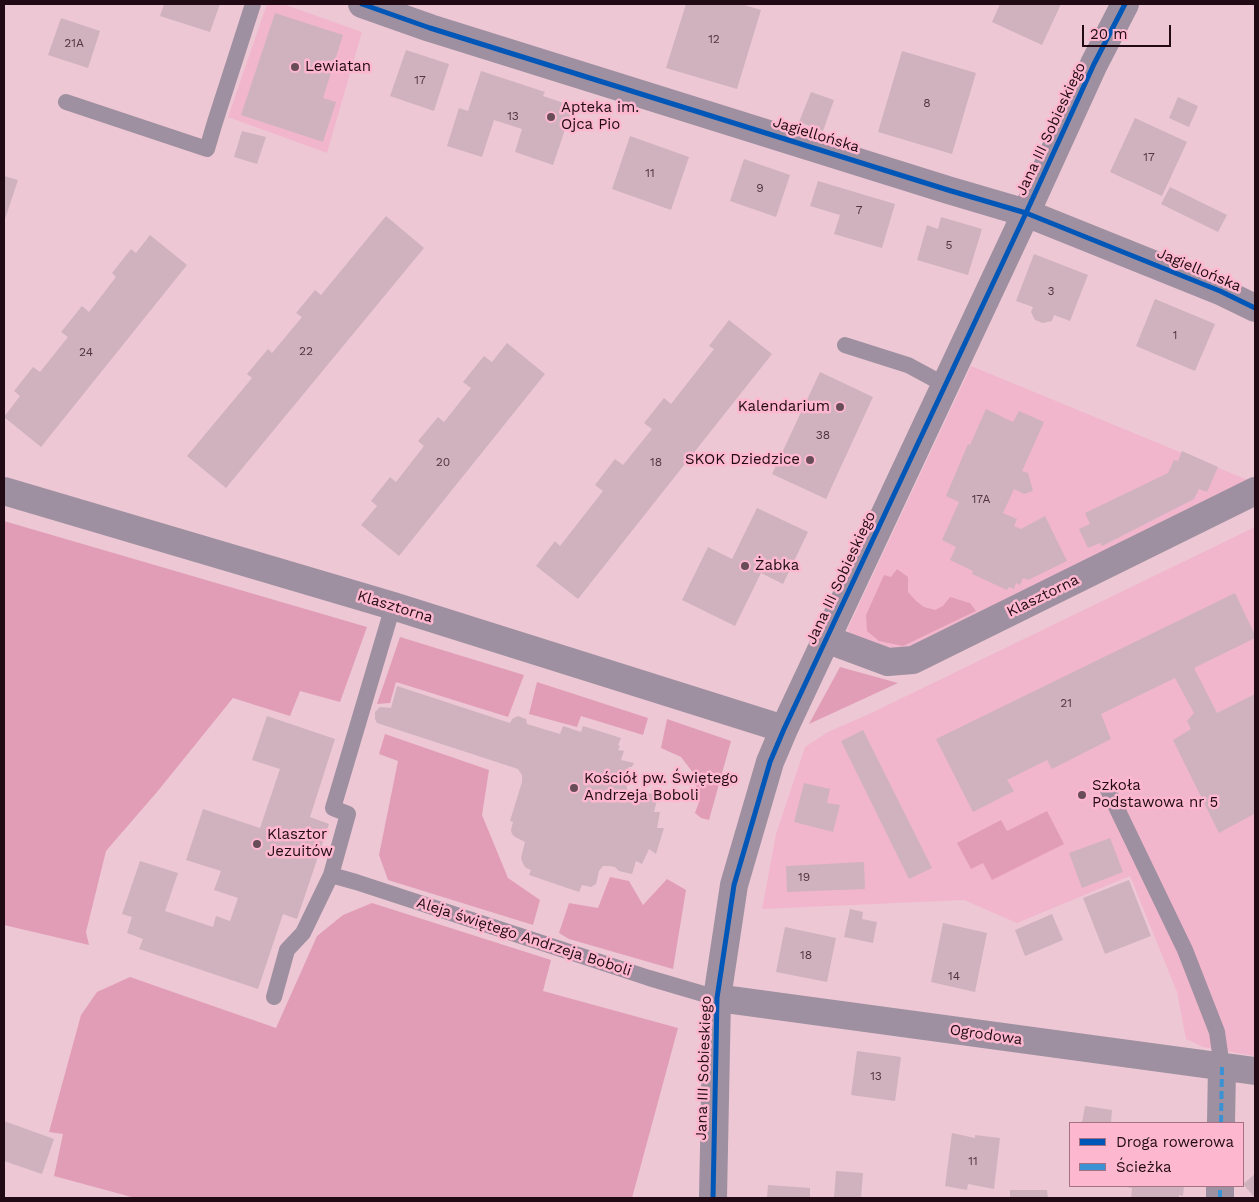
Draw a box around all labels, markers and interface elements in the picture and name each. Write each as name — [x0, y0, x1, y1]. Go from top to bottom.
scale bar — [1084, 15, 1173, 47]
text: 20 m — [1090, 25, 1128, 43]
house number: 12 — [708, 32, 720, 46]
house number: 21A — [64, 36, 84, 50]
place label: Lewiatan — [305, 58, 371, 76]
street label: Jana III Sobieskiego — [1012, 60, 1090, 198]
marker: Lewiatan — [289, 61, 301, 73]
house number: 17 — [414, 73, 426, 87]
house number: 8 — [923, 96, 931, 110]
place label: Apteka im. Ojca Pio — [561, 99, 639, 134]
house number: 13 — [507, 109, 519, 123]
marker: Apteka im. Ojca Pio — [545, 111, 557, 123]
street label: Jagiellońska — [771, 113, 861, 157]
house number: 17 — [1143, 150, 1155, 164]
house number: 11 — [645, 166, 655, 180]
house number: 9 — [756, 181, 764, 195]
house number: 7 — [856, 203, 862, 217]
house number: 5 — [946, 238, 952, 252]
street label: Jagiellońska — [1154, 244, 1244, 296]
house number: 3 — [1048, 284, 1054, 298]
house number: 1 — [1173, 328, 1177, 342]
house number: 22 — [299, 344, 313, 358]
house number: 24 — [79, 345, 93, 359]
place label: Kalendarium — [738, 398, 830, 416]
marker: Kalendarium — [834, 401, 846, 413]
house number: 38 — [816, 428, 830, 442]
place label: SKOK Dziedzice — [685, 451, 800, 469]
marker: SKOK Dziedzice — [804, 454, 816, 466]
house number: 20 — [436, 455, 450, 469]
house number: 18 — [650, 455, 662, 469]
house number: 17A — [972, 492, 990, 506]
street label: Jana III Sobieskiego — [802, 509, 880, 647]
place label: Żabka — [755, 557, 799, 575]
marker: Żabka — [739, 560, 751, 572]
street label: Klasztorna — [1004, 571, 1082, 621]
street label: Klasztorna — [355, 587, 435, 627]
house number: 21 — [1060, 696, 1072, 710]
place label: Kościół pw. Świętego Andrzeja Boboli — [584, 770, 738, 805]
place label: Szkoła Podstawowa nr 5 — [1092, 777, 1218, 812]
marker: Kościół pw. Świętego Andrzeja Boboli — [568, 782, 580, 794]
marker: Szkoła Podstawowa nr 5 — [1076, 789, 1088, 801]
place label: Klasztor Jezuitów — [267, 826, 333, 861]
marker: Klasztor Jezuitów — [251, 838, 263, 850]
house number: 19 — [798, 870, 810, 884]
street label: Aleja świętego Andrzeja Boboli — [414, 894, 634, 980]
house number: 18 — [800, 948, 812, 962]
house number: 14 — [948, 969, 960, 983]
street label: Jana III Sobieskiego — [692, 995, 716, 1141]
street label: Ogrodowa — [949, 1021, 1023, 1049]
house number: 13 — [870, 1069, 882, 1083]
legend — [1069, 1122, 1244, 1187]
text: Droga rowerowa — [1116, 1133, 1234, 1151]
house number: 11 — [968, 1154, 978, 1168]
text: Ścieżka — [1116, 1158, 1172, 1176]

